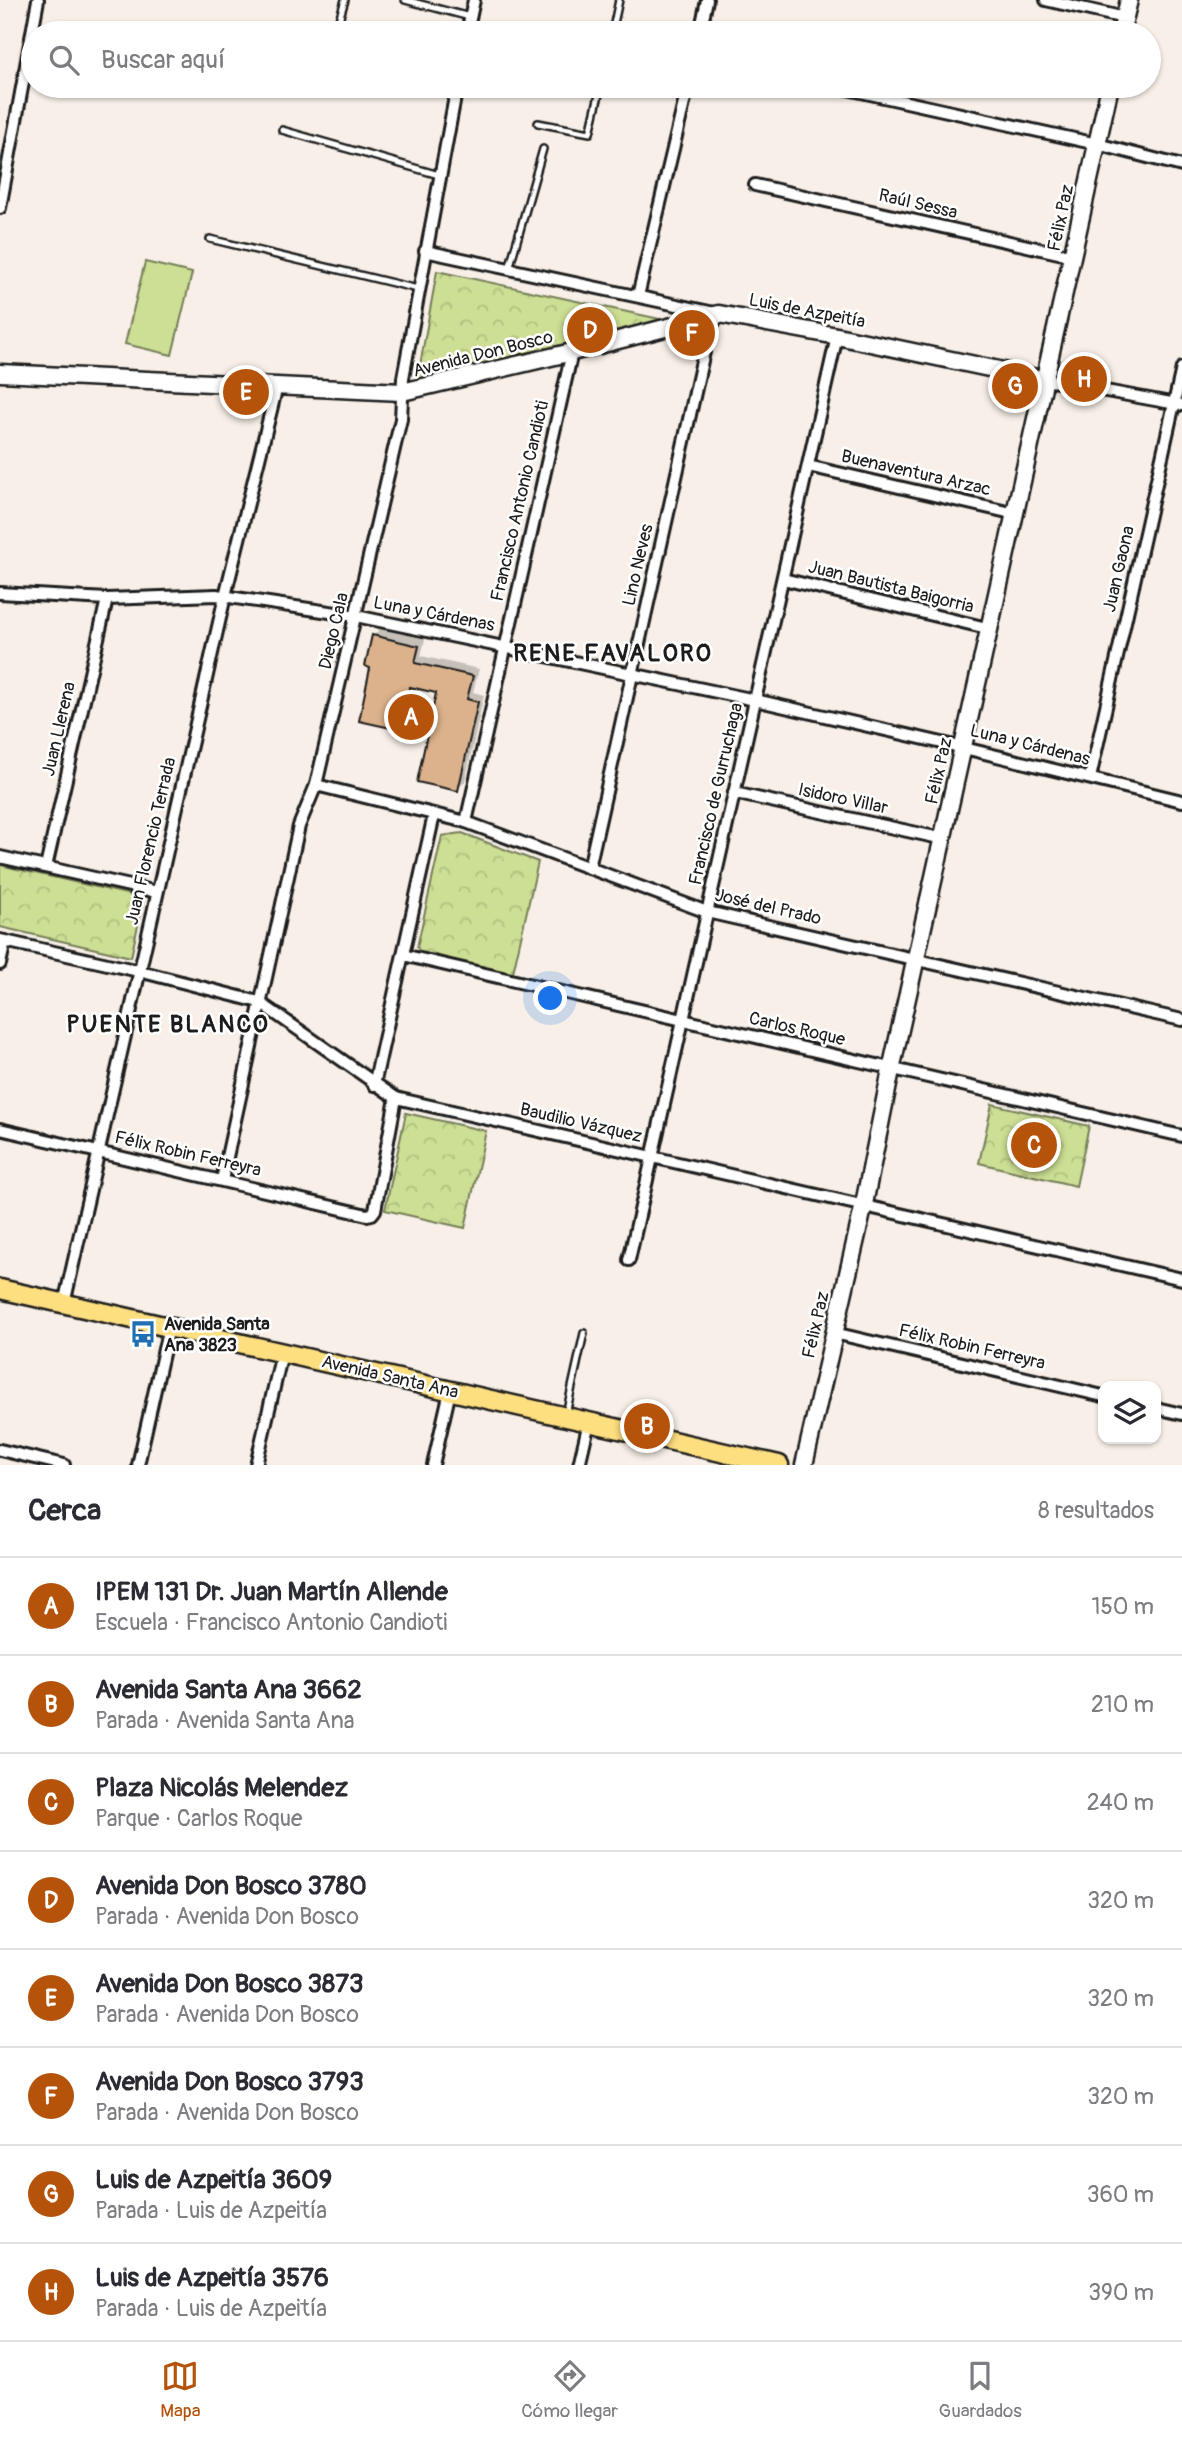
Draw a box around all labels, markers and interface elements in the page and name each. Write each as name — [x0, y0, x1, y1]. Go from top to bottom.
search box — [21, 21, 1161, 98]
icon: search — [45, 41, 83, 79]
text: Buscar aquí — [101, 44, 225, 76]
street label: Félix Paz — [1043, 182, 1079, 254]
street label: Raúl Sessa — [876, 184, 960, 224]
street label: Luis de Azpeitía — [747, 288, 867, 334]
pin: D — [567, 304, 613, 356]
pin: F — [669, 307, 715, 359]
street label: Avenida Don Bosco — [411, 325, 556, 382]
pin: H — [1061, 353, 1107, 405]
pin: G — [992, 360, 1038, 412]
pin: E — [223, 366, 269, 418]
street label: Francisco Antonio Candioti — [486, 399, 554, 603]
street label: Buenaventura Arzac — [839, 445, 993, 501]
street label: Lino Neves — [617, 522, 659, 608]
street label: Juan Gaona — [1098, 524, 1140, 614]
street label: Juan Bautista Baigorria — [806, 555, 976, 619]
street label: Diego Cala — [314, 590, 354, 672]
street label: Luna y Cárdenas — [371, 591, 497, 637]
district label: RENE FAVALORO — [513, 639, 713, 668]
street label: Juan Llerena — [37, 680, 81, 778]
pin: A — [388, 691, 434, 743]
street label: Francisco de Gurruchaga — [684, 701, 748, 887]
street label: Luna y Cárdenas — [968, 719, 1092, 771]
street label: Félix Paz — [920, 735, 958, 807]
street label: Juan Florencio Terrada — [121, 755, 181, 927]
street label: Isidoro Villar — [796, 778, 891, 820]
street label: José del Prado — [713, 884, 824, 930]
your location — [533, 981, 567, 1015]
street label: Carlos Roque — [747, 1007, 848, 1051]
district label: PUENTE BLANCO — [66, 1010, 270, 1039]
street label: Baudilio Vázquez — [518, 1098, 644, 1148]
pin: C — [1011, 1119, 1057, 1171]
street label: Félix Robin Ferreyra — [112, 1126, 264, 1182]
street label: Félix Paz — [797, 1289, 835, 1361]
place label: Avenida Santa Ana 3823 — [164, 1313, 270, 1357]
bus stop icon: Avenida Santa Ana 3823 — [128, 1319, 158, 1349]
street label: Félix Robin Ferreyra — [896, 1319, 1048, 1375]
street label: Avenida Santa Ana — [319, 1350, 461, 1404]
map controls — [1098, 1381, 1161, 1444]
button: layers — [1098, 1381, 1161, 1444]
pin: B — [624, 1400, 670, 1452]
text: Cerca — [28, 1492, 101, 1529]
text: 8 resultados — [1038, 1496, 1154, 1525]
text: IPEM 131 Dr. Juan Martín Allende — [95, 1576, 448, 1608]
text: A — [44, 1592, 58, 1621]
text: 150 m — [1091, 1592, 1154, 1621]
text: Escuela · Francisco Antonio Candioti — [95, 1608, 447, 1637]
text: Avenida Santa Ana 3662 — [95, 1674, 362, 1706]
text: B — [44, 1690, 58, 1719]
text: 210 m — [1091, 1690, 1154, 1719]
text: Parada · Avenida Santa Ana — [95, 1706, 354, 1735]
text: Plaza Nicolás Melendez — [95, 1772, 348, 1804]
text: C — [44, 1788, 58, 1817]
text: 240 m — [1087, 1788, 1154, 1817]
text: Parque · Carlos Roque — [95, 1804, 302, 1833]
text: Avenida Don Bosco 3780 — [95, 1870, 367, 1902]
text: D — [44, 1886, 58, 1915]
text: 320 m — [1087, 1886, 1154, 1915]
text: Parada · Avenida Don Bosco — [95, 1902, 359, 1931]
text: Avenida Don Bosco 3873 — [95, 1968, 363, 2000]
text: E — [45, 1984, 57, 2013]
text: 320 m — [1087, 1984, 1154, 2013]
text: Parada · Avenida Don Bosco — [95, 2000, 359, 2029]
text: Avenida Don Bosco 3793 — [95, 2066, 364, 2098]
text: F — [44, 2082, 58, 2111]
text: 320 m — [1087, 2082, 1154, 2111]
text: Parada · Avenida Don Bosco — [95, 2098, 359, 2127]
text: Luis de Azpeitía 3609 — [95, 2164, 332, 2196]
text: G — [43, 2180, 59, 2209]
text: 360 m — [1087, 2180, 1154, 2209]
text: Parada · Luis de Azpeitía — [95, 2196, 327, 2225]
text: Luis de Azpeitía 3576 — [95, 2262, 329, 2294]
text: H — [44, 2278, 58, 2307]
text: 390 m — [1088, 2278, 1154, 2307]
text: Parada · Luis de Azpeitía — [95, 2294, 327, 2323]
tab: Mapa — [160, 2357, 201, 2423]
tab: Cómo llegar — [521, 2357, 618, 2423]
tab: Guardados — [939, 2357, 1022, 2423]

